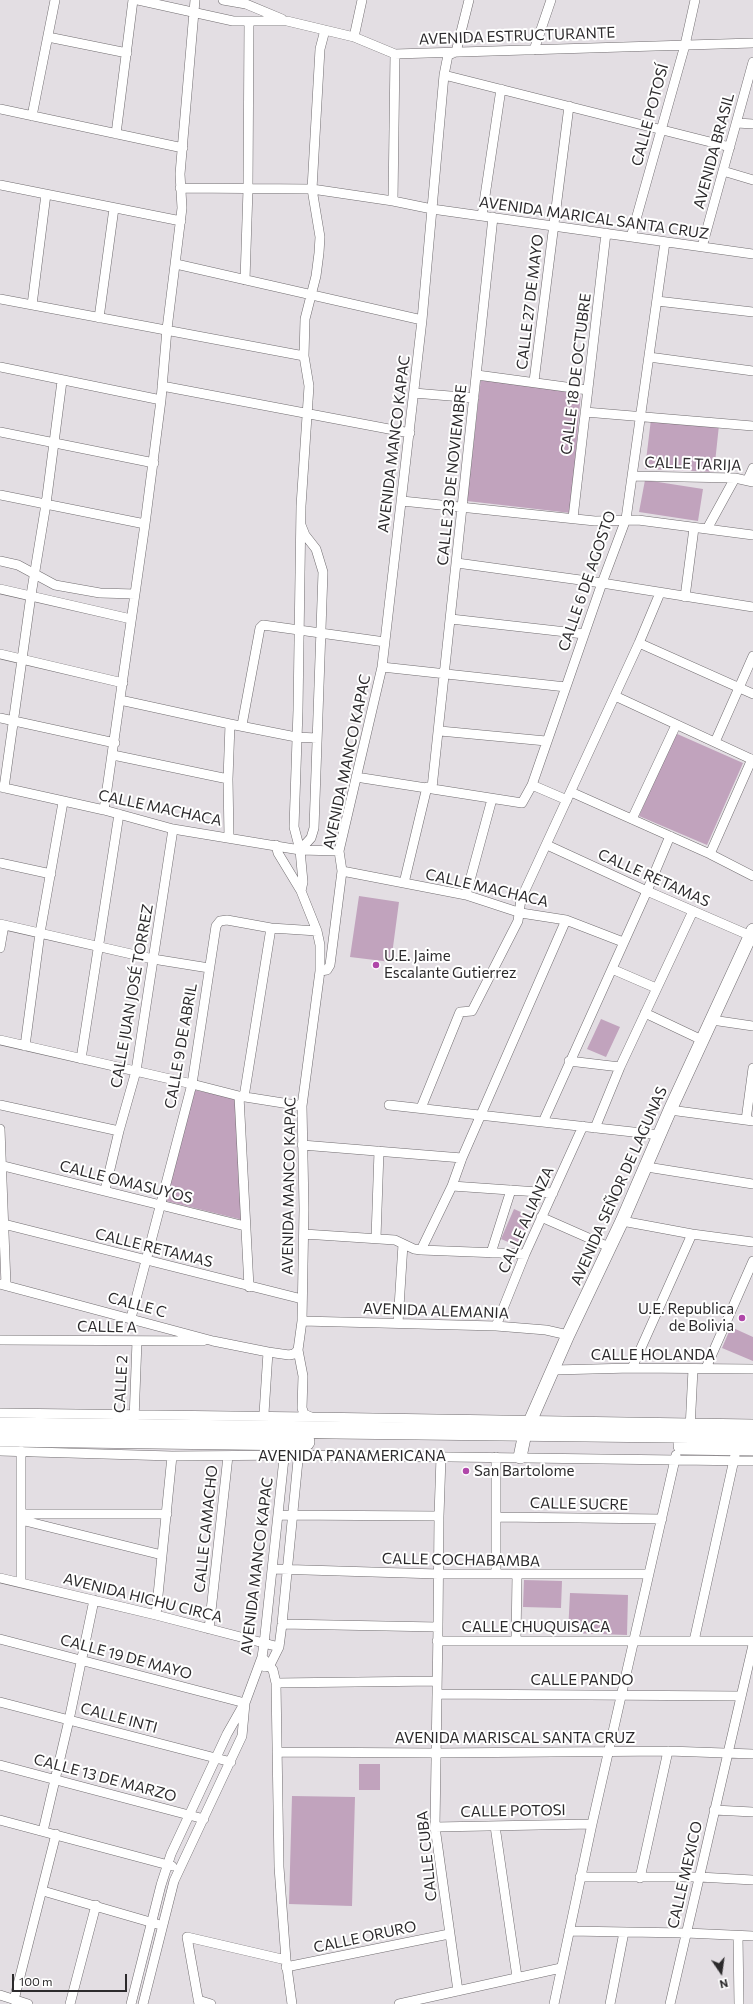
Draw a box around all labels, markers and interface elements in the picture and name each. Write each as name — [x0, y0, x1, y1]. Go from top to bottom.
street label: AVENIDA ESTRUCTURANTE — [418, 24, 616, 48]
street label: CALLE POTOSÍ — [628, 62, 672, 168]
street label: AVENIDA BRASIL — [690, 91, 738, 211]
street label: AVENIDA MARICAL SANTA CRUZ — [478, 193, 710, 243]
street label: CALLE 27 DE MAYO — [513, 233, 547, 371]
street label: CALLE 18 DE OCTUBRE — [557, 292, 595, 456]
street label: AVENIDA MANCO KAPAC — [374, 354, 414, 534]
street label: CALLE 23 DE NOVIEMBRE — [434, 384, 470, 566]
street label: CALLE TARIJA — [644, 453, 742, 475]
street label: CALLE 6 DE AGOSTO — [554, 508, 620, 654]
street label: AVENIDA MANCO KAPAC — [320, 673, 374, 851]
street label: CALLE MACHACA — [97, 786, 223, 830]
street label: CALLE RETAMAS — [595, 845, 713, 911]
street label: CALLE MACHACA — [424, 865, 550, 911]
street label: CALLE JUAN JOSÉ TORREZ — [107, 903, 157, 1089]
place label: U.E. Jaime Escalante Gutierrez — [384, 947, 516, 982]
marker: U.E. Jaime Escalante Gutierrez — [371, 960, 381, 970]
street label: CALLE 9 DE ABRIL — [161, 982, 201, 1110]
street label: AVENIDA SEÑOR DE LAGUNAS — [567, 1084, 671, 1288]
street label: AVENIDA MANCO KAPAC — [278, 1097, 300, 1275]
street label: CALLE OMASUYOS — [58, 1157, 194, 1207]
street label: CALLE ALIANZA — [494, 1164, 558, 1276]
street label: CALLE RETAMAS — [93, 1225, 215, 1271]
street label: CALLE C — [106, 1289, 168, 1321]
street label: AVENIDA ALEMANIA — [363, 1299, 509, 1323]
place label: U.E. Republica de Bolivia — [638, 1300, 734, 1335]
marker: U.E. Republica de Bolivia — [737, 1313, 747, 1323]
street label: CALLE A — [77, 1317, 137, 1337]
street label: CALLE HOLANDA — [591, 1346, 715, 1364]
street label: CALLE 2 — [110, 1355, 132, 1413]
street label: AVENIDA PANAMERICANA — [258, 1447, 446, 1465]
place label: San Bartolome — [474, 1462, 574, 1480]
street label: CALLE CAMACHO — [190, 1464, 222, 1594]
marker: San Bartolome — [461, 1466, 471, 1476]
street label: AVENIDA MANCO KAPAC — [237, 1476, 277, 1656]
street label: CALLE SUCRE — [530, 1494, 628, 1514]
street label: CALLE COCHABAMBA — [382, 1550, 540, 1570]
street label: AVENIDA HICHU CIRCA — [62, 1569, 224, 1627]
street label: CALLE CHUQUISACA — [462, 1618, 610, 1636]
street label: CALLE 19 DE MAYO — [58, 1631, 194, 1683]
street label: CALLE PANDO — [530, 1671, 634, 1689]
street label: CALLE INTI — [79, 1699, 159, 1737]
street label: AVENIDA MARISCAL SANTA CRUZ — [395, 1729, 635, 1747]
street label: CALLE 13 DE MARZO — [32, 1750, 178, 1806]
street label: CALLE POTOSI — [460, 1801, 566, 1821]
street label: CALLE CUBA — [413, 1810, 441, 1902]
street label: CALLE MEXICO — [664, 1820, 706, 1930]
street label: CALLE ORURO — [312, 1917, 418, 1957]
north arrow — [701, 1952, 741, 1992]
scale bar — [14, 1966, 129, 1992]
text: 100 m — [19, 1974, 53, 1988]
text: N — [718, 1977, 729, 1991]

